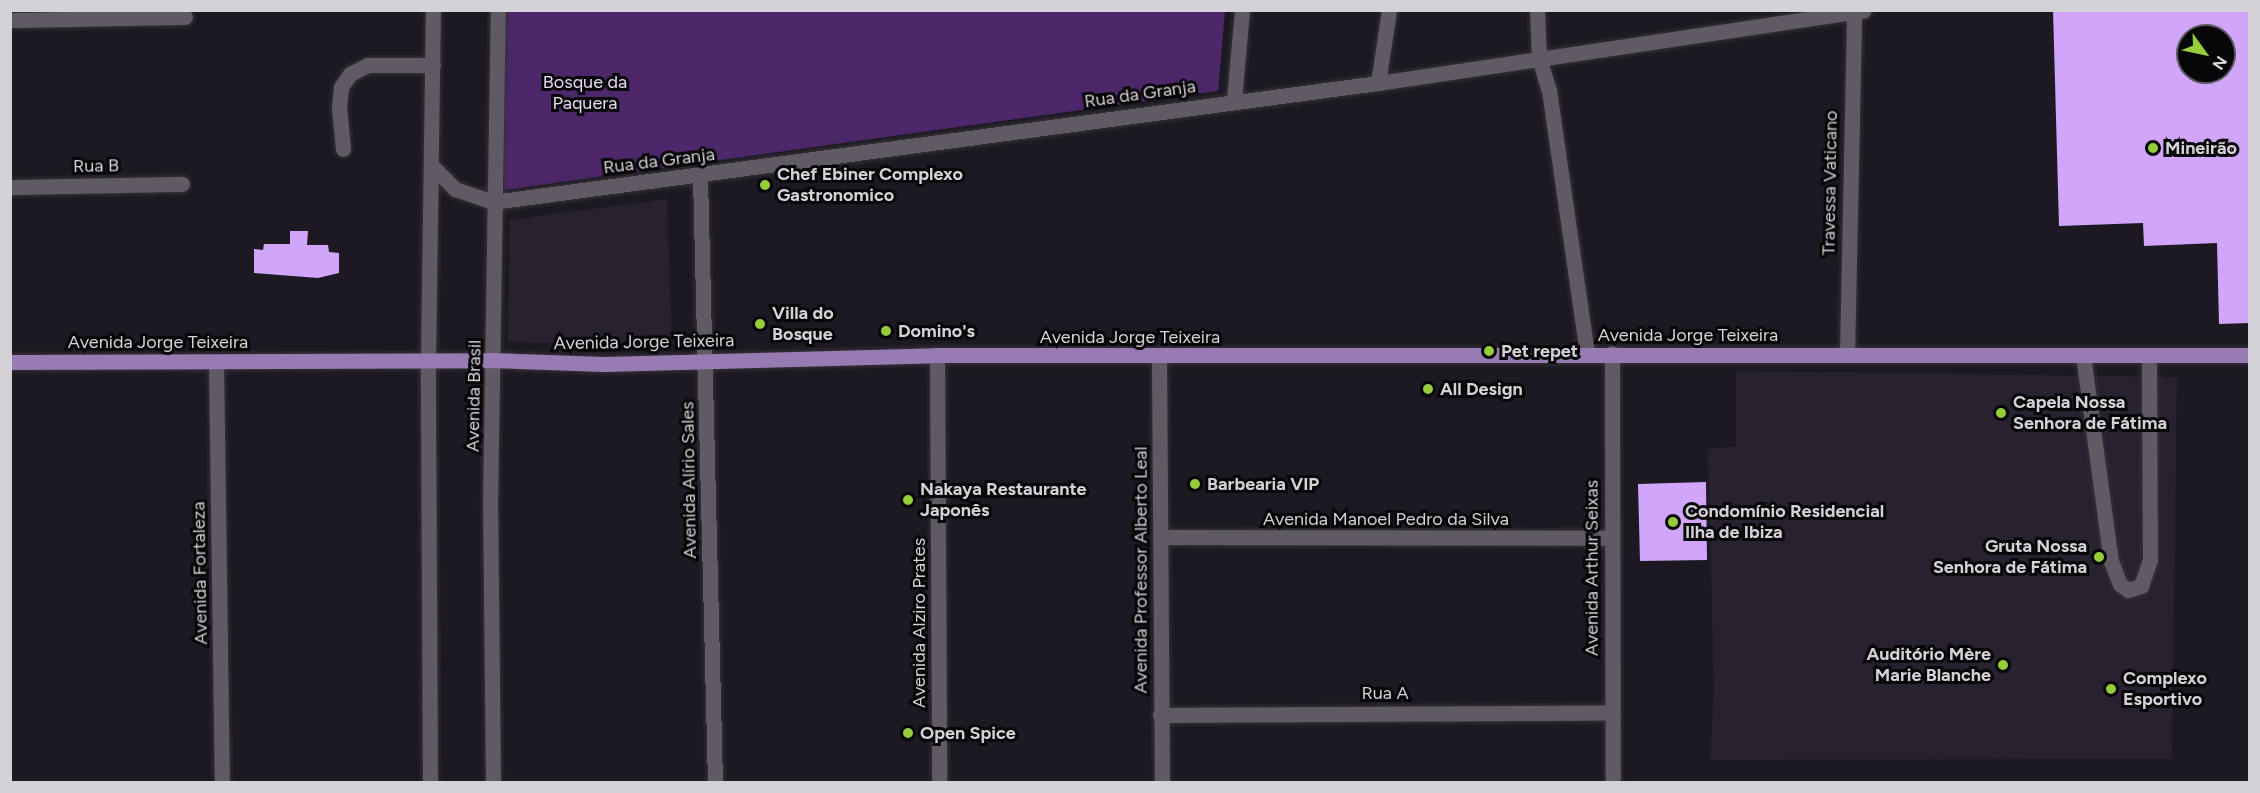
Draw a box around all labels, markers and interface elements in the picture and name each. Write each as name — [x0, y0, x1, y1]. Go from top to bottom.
north arrow — [2176, 24, 2236, 84]
text: N — [2209, 53, 2231, 73]
park label: Bosque da Paquera — [543, 72, 627, 115]
street label: Rua da Granja — [1083, 76, 1197, 112]
street label: Travessa Vaticano — [1818, 110, 1842, 256]
place label: Mineirão — [2165, 137, 2237, 159]
marker: Mineirão — [2146, 141, 2160, 155]
street label: Rua da Granja — [602, 143, 716, 179]
street label: Rua B — [73, 155, 119, 177]
place label: Chef Ebiner Complexo Gastronomico — [777, 164, 963, 207]
marker: Chef Ebiner Complexo Gastronomico — [758, 178, 772, 192]
place label: Villa do Bosque — [772, 303, 834, 346]
marker: Villa do Bosque — [753, 317, 767, 331]
place label: Domino's — [898, 320, 975, 342]
marker: Domino's — [879, 324, 893, 338]
street label: Avenida Jorge Teixeira — [1598, 324, 1778, 346]
street label: Avenida Jorge Teixeira — [1040, 326, 1220, 348]
street label: Avenida Jorge Teixeira — [554, 330, 734, 354]
street label: Avenida Jorge Teixeira — [68, 331, 248, 353]
street label: Avenida Brasil — [462, 340, 486, 452]
place label: Pet repet — [1501, 340, 1578, 362]
marker: Pet repet — [1482, 344, 1496, 358]
place label: All Design — [1440, 378, 1523, 400]
marker: All Design — [1421, 382, 1435, 396]
place label: Capela Nossa Senhora de Fátima — [2013, 392, 2167, 434]
street label: Avenida Alírio Sales — [677, 401, 701, 559]
marker: Capela Nossa Senhora de Fátima — [1994, 406, 2008, 420]
street label: Avenida Professor Alberto Leal — [1130, 447, 1152, 693]
place label: Barbearia VIP — [1207, 473, 1319, 495]
marker: Barbearia VIP — [1188, 477, 1202, 491]
place label: Nakaya Restaurante Japonês — [920, 479, 1087, 522]
street label: Avenida Arthur Seixas — [1581, 480, 1603, 656]
marker: Nakaya Restaurante Japonês — [901, 493, 915, 507]
street label: Avenida Fortaleza — [188, 501, 212, 645]
place label: Condomínio Residencial Ilha de Ibiza — [1685, 501, 1884, 544]
street label: Avenida Manoel Pedro da Silva — [1263, 508, 1509, 530]
marker: Condomínio Residencial Ilha de Ibiza — [1666, 515, 1680, 529]
place label: Gruta Nossa Senhora de Fátima — [1933, 536, 2087, 578]
street label: Avenida Alziro Prates — [908, 538, 930, 708]
marker: Gruta Nossa Senhora de Fátima — [2092, 550, 2106, 564]
place label: Auditório Mère Marie Blanche — [1866, 644, 1991, 686]
marker: Auditório Mère Marie Blanche — [1996, 658, 2010, 672]
place label: Complexo Esportivo — [2123, 668, 2207, 710]
street label: Rua A — [1361, 682, 1409, 704]
marker: Complexo Esportivo — [2104, 682, 2118, 696]
place label: Open Spice — [920, 722, 1016, 744]
marker: Open Spice — [901, 726, 915, 740]

